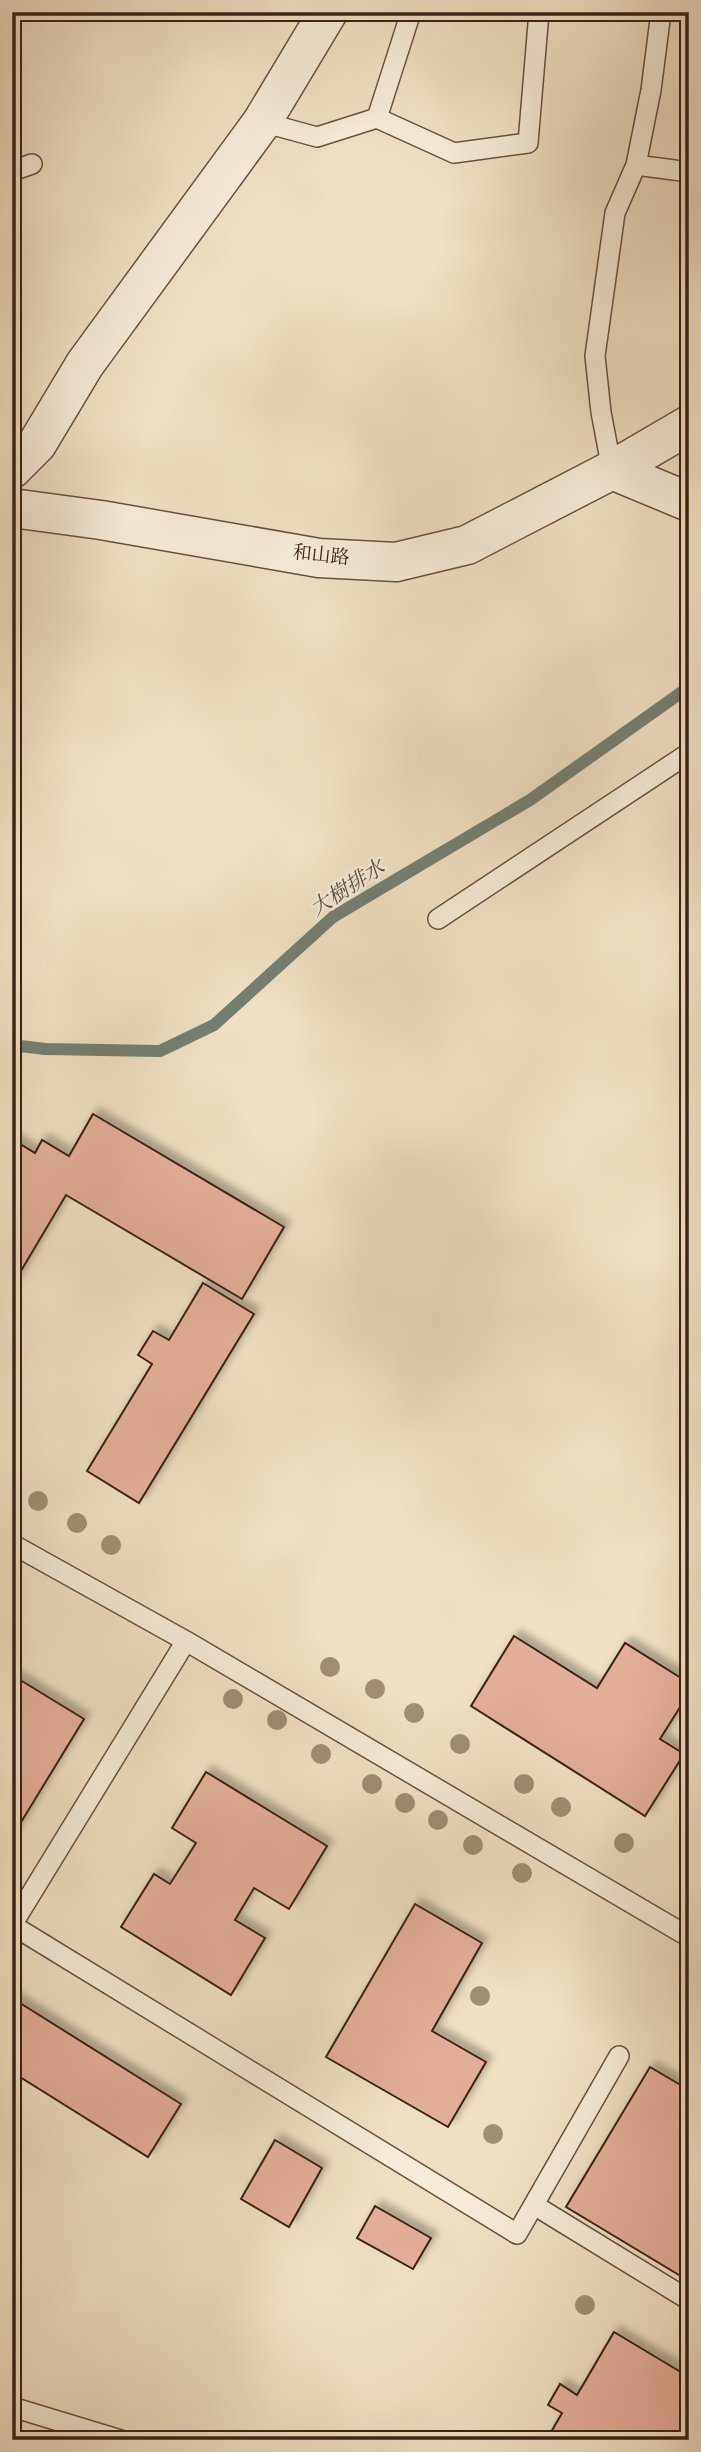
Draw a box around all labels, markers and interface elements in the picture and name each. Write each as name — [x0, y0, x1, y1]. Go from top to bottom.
street label: 和山路 — [291, 540, 351, 572]
water label: 大樹排水 — [305, 853, 393, 924]

